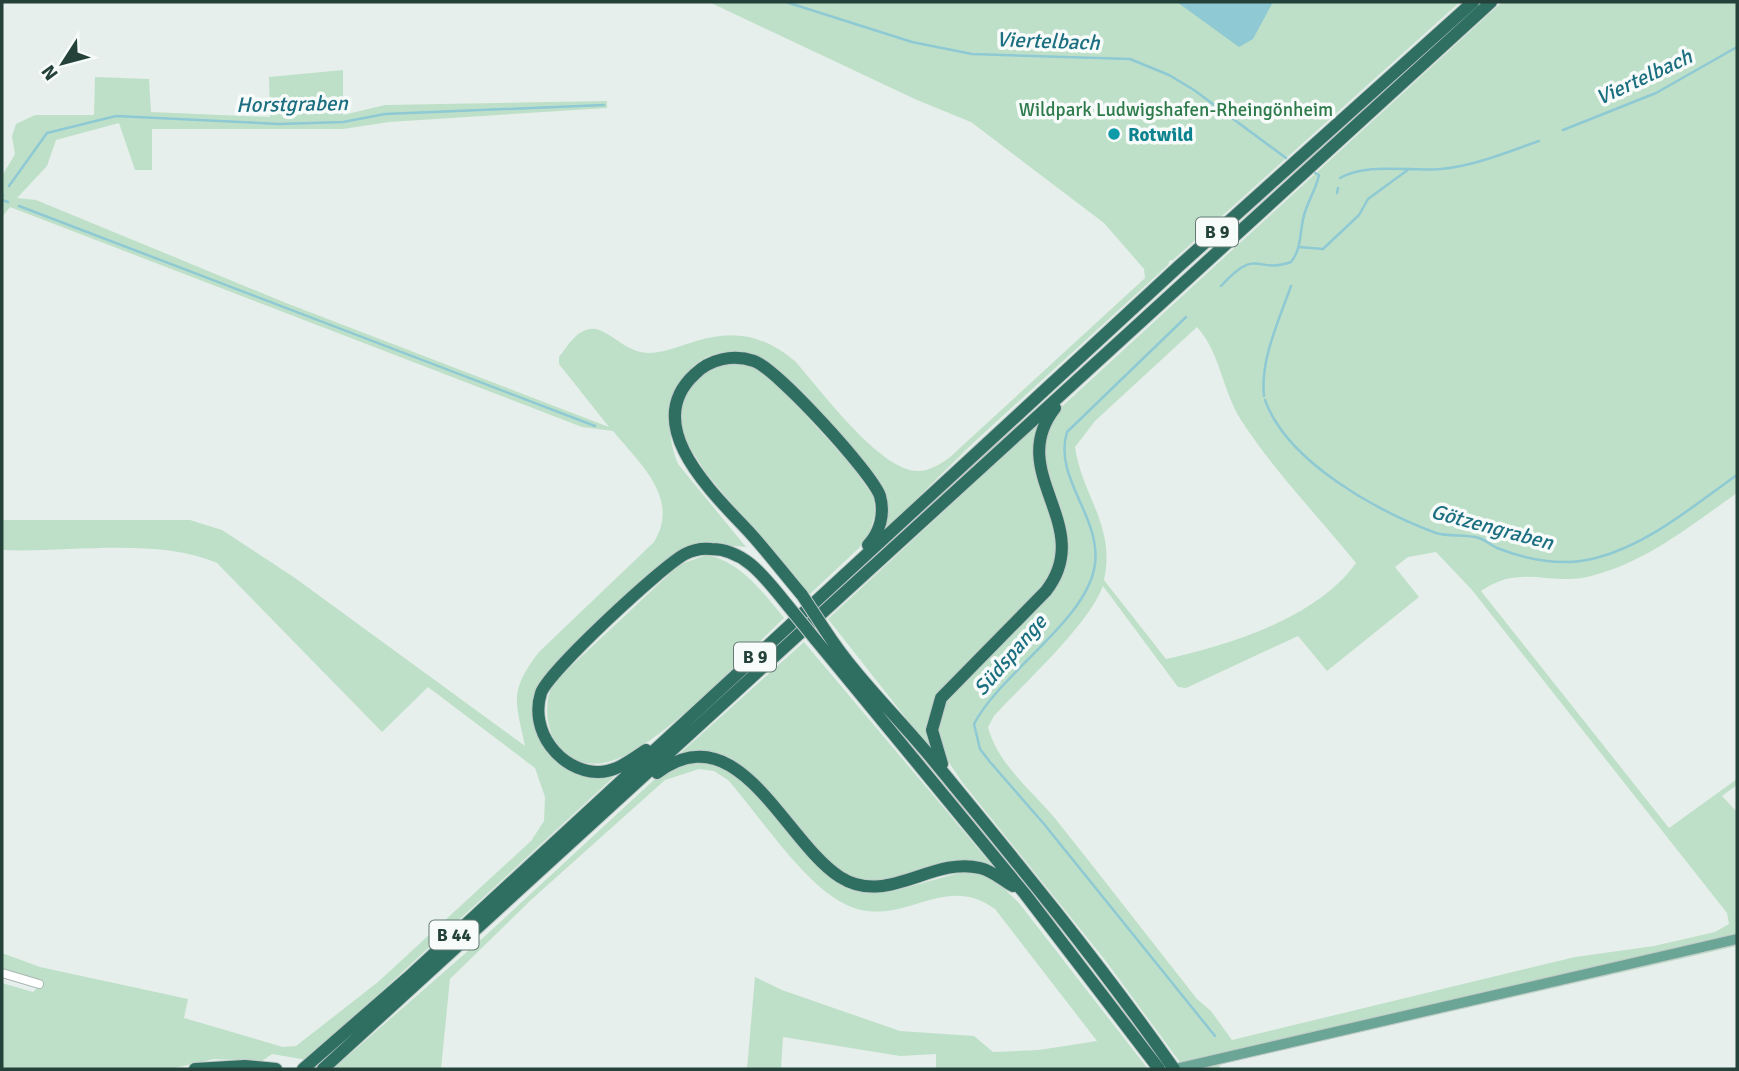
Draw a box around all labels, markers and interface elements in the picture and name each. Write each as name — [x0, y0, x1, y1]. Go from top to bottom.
water label: Viertelbach — [996, 26, 1101, 56]
north arrow — [28, 28, 98, 98]
water label: Viertelbach — [1592, 43, 1697, 111]
text: N — [36, 60, 64, 85]
water label: Horstgraben — [236, 90, 349, 118]
park label: Wildpark Ludwigshafen-Rheingönheim — [1019, 98, 1333, 122]
place label: Rotwild — [1128, 123, 1193, 147]
marker: Rotwild — [1106, 126, 1122, 142]
road number: B 9 — [1196, 218, 1238, 246]
water label: Götzengraben — [1428, 498, 1556, 556]
water label: Südspange — [968, 608, 1053, 701]
road number: B 9 — [734, 642, 776, 672]
road number: B 44 — [430, 920, 478, 950]

